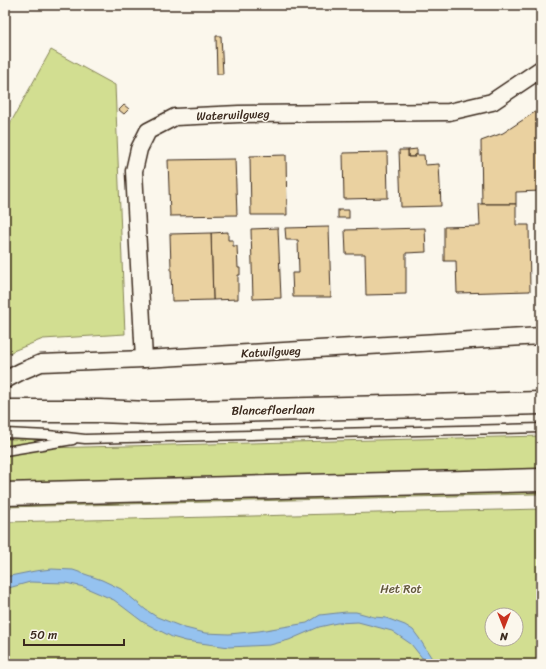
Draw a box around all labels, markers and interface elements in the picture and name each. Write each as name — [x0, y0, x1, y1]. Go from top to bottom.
street label: Waterwilgweg — [196, 103, 270, 127]
street label: Katwilgweg — [241, 339, 301, 365]
street label: Blancefloerlaan — [231, 398, 315, 422]
park label: Het Rot — [380, 578, 422, 600]
north arrow — [484, 607, 524, 647]
scale bar — [24, 621, 124, 647]
text: 50 m — [30, 624, 57, 646]
text: N — [500, 627, 509, 646]

